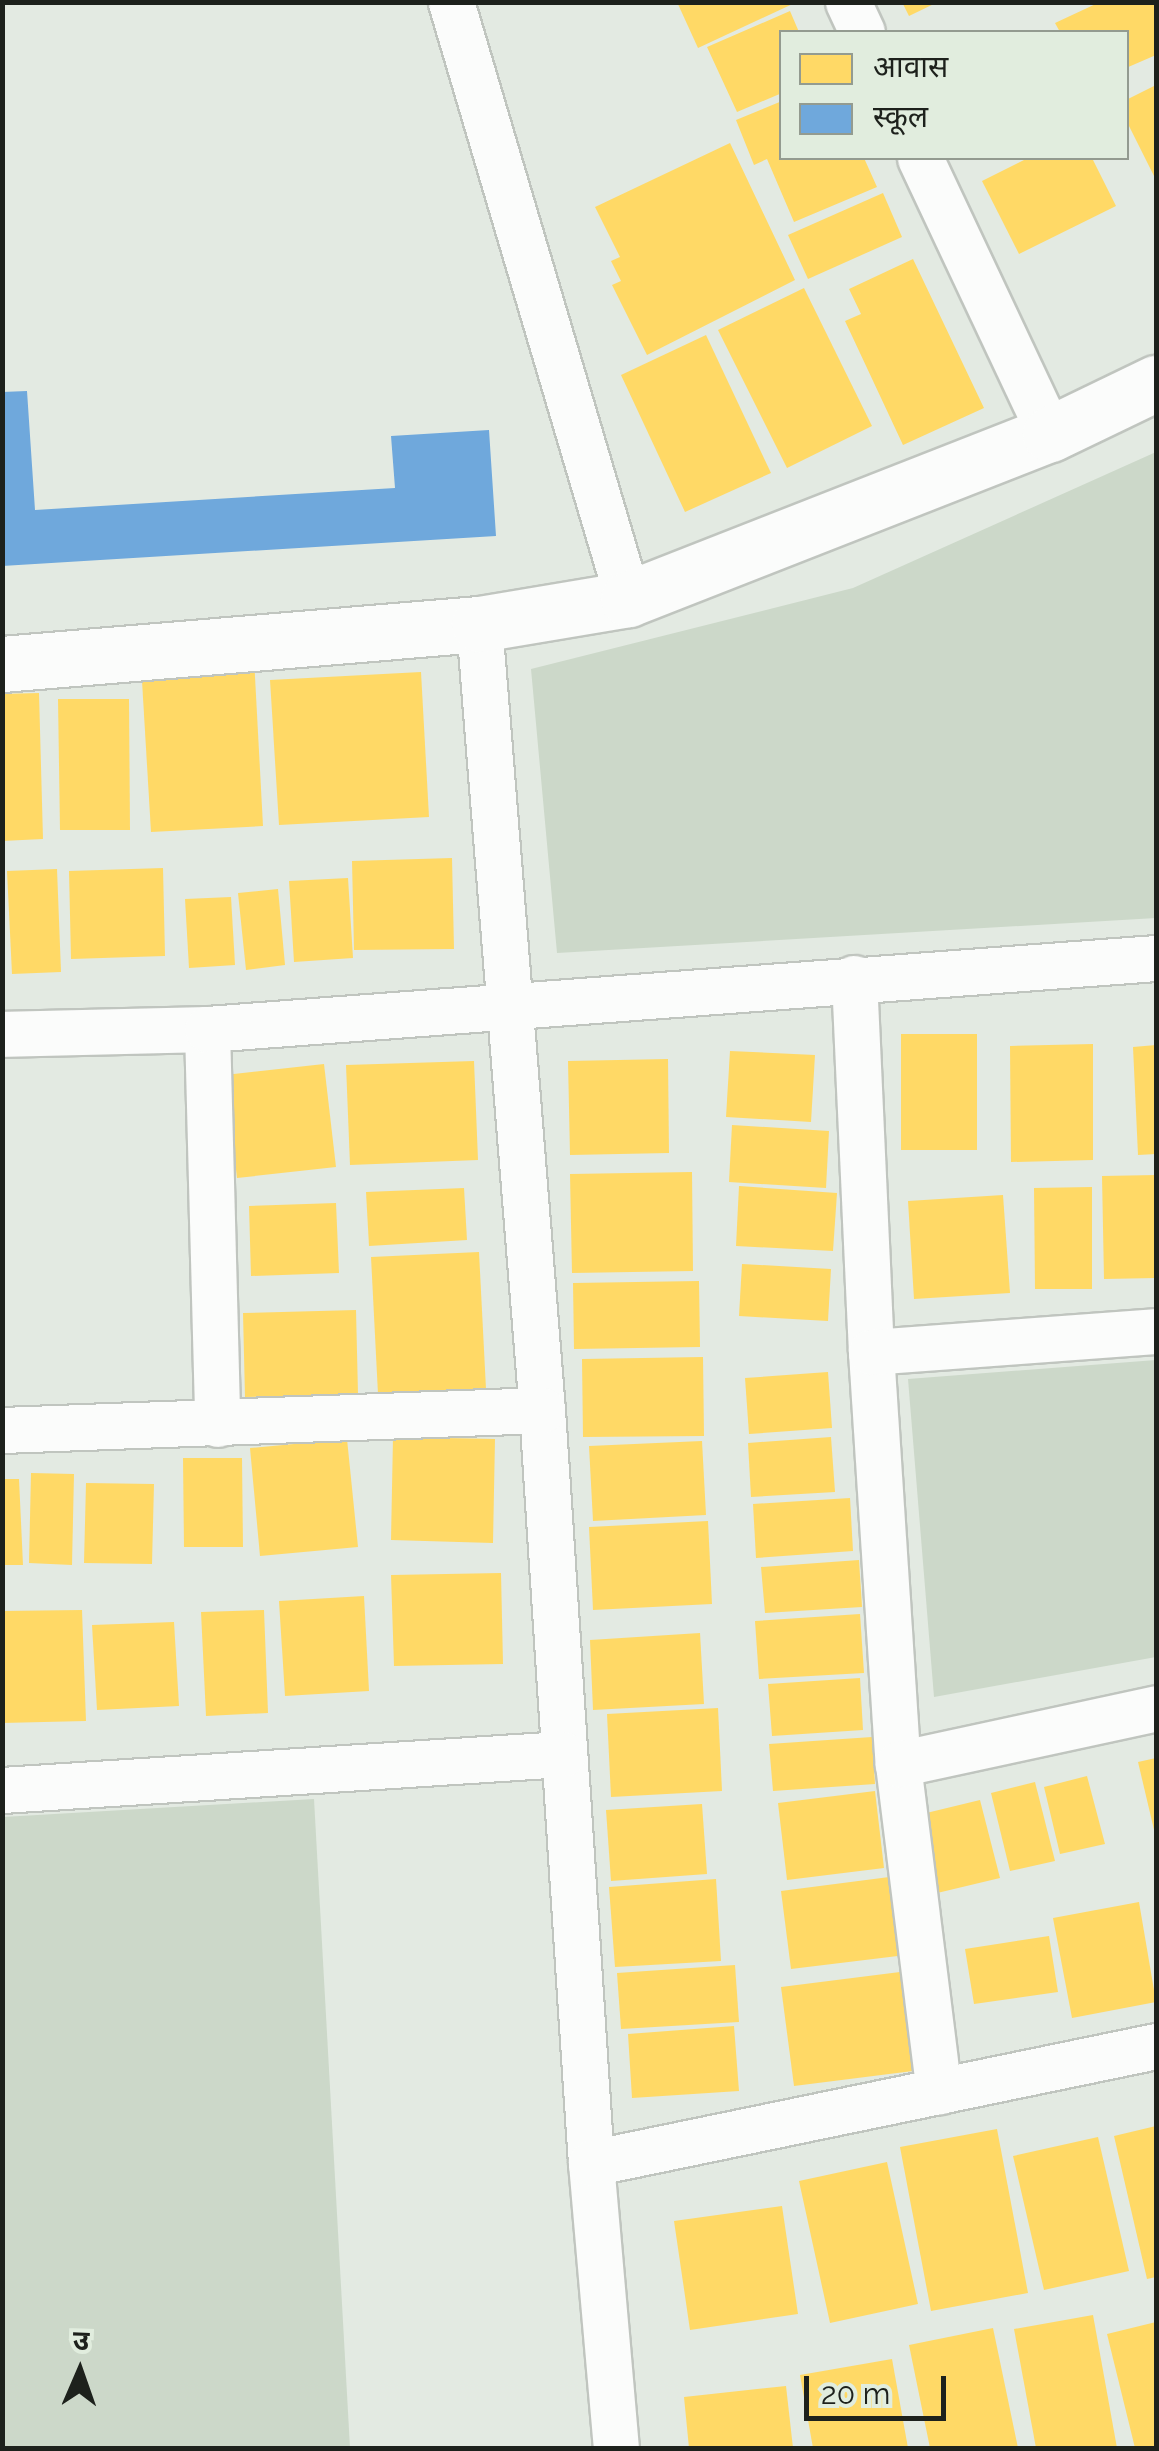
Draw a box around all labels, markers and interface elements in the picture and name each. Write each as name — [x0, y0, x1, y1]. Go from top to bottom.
legend — [779, 30, 1129, 160]
text: आवास — [873, 49, 948, 84]
text: स्कूल — [873, 99, 928, 134]
north arrow — [30, 2321, 130, 2421]
text: उ — [72, 2324, 90, 2357]
scale bar — [809, 2356, 952, 2418]
text: 20 m — [821, 2376, 890, 2411]

